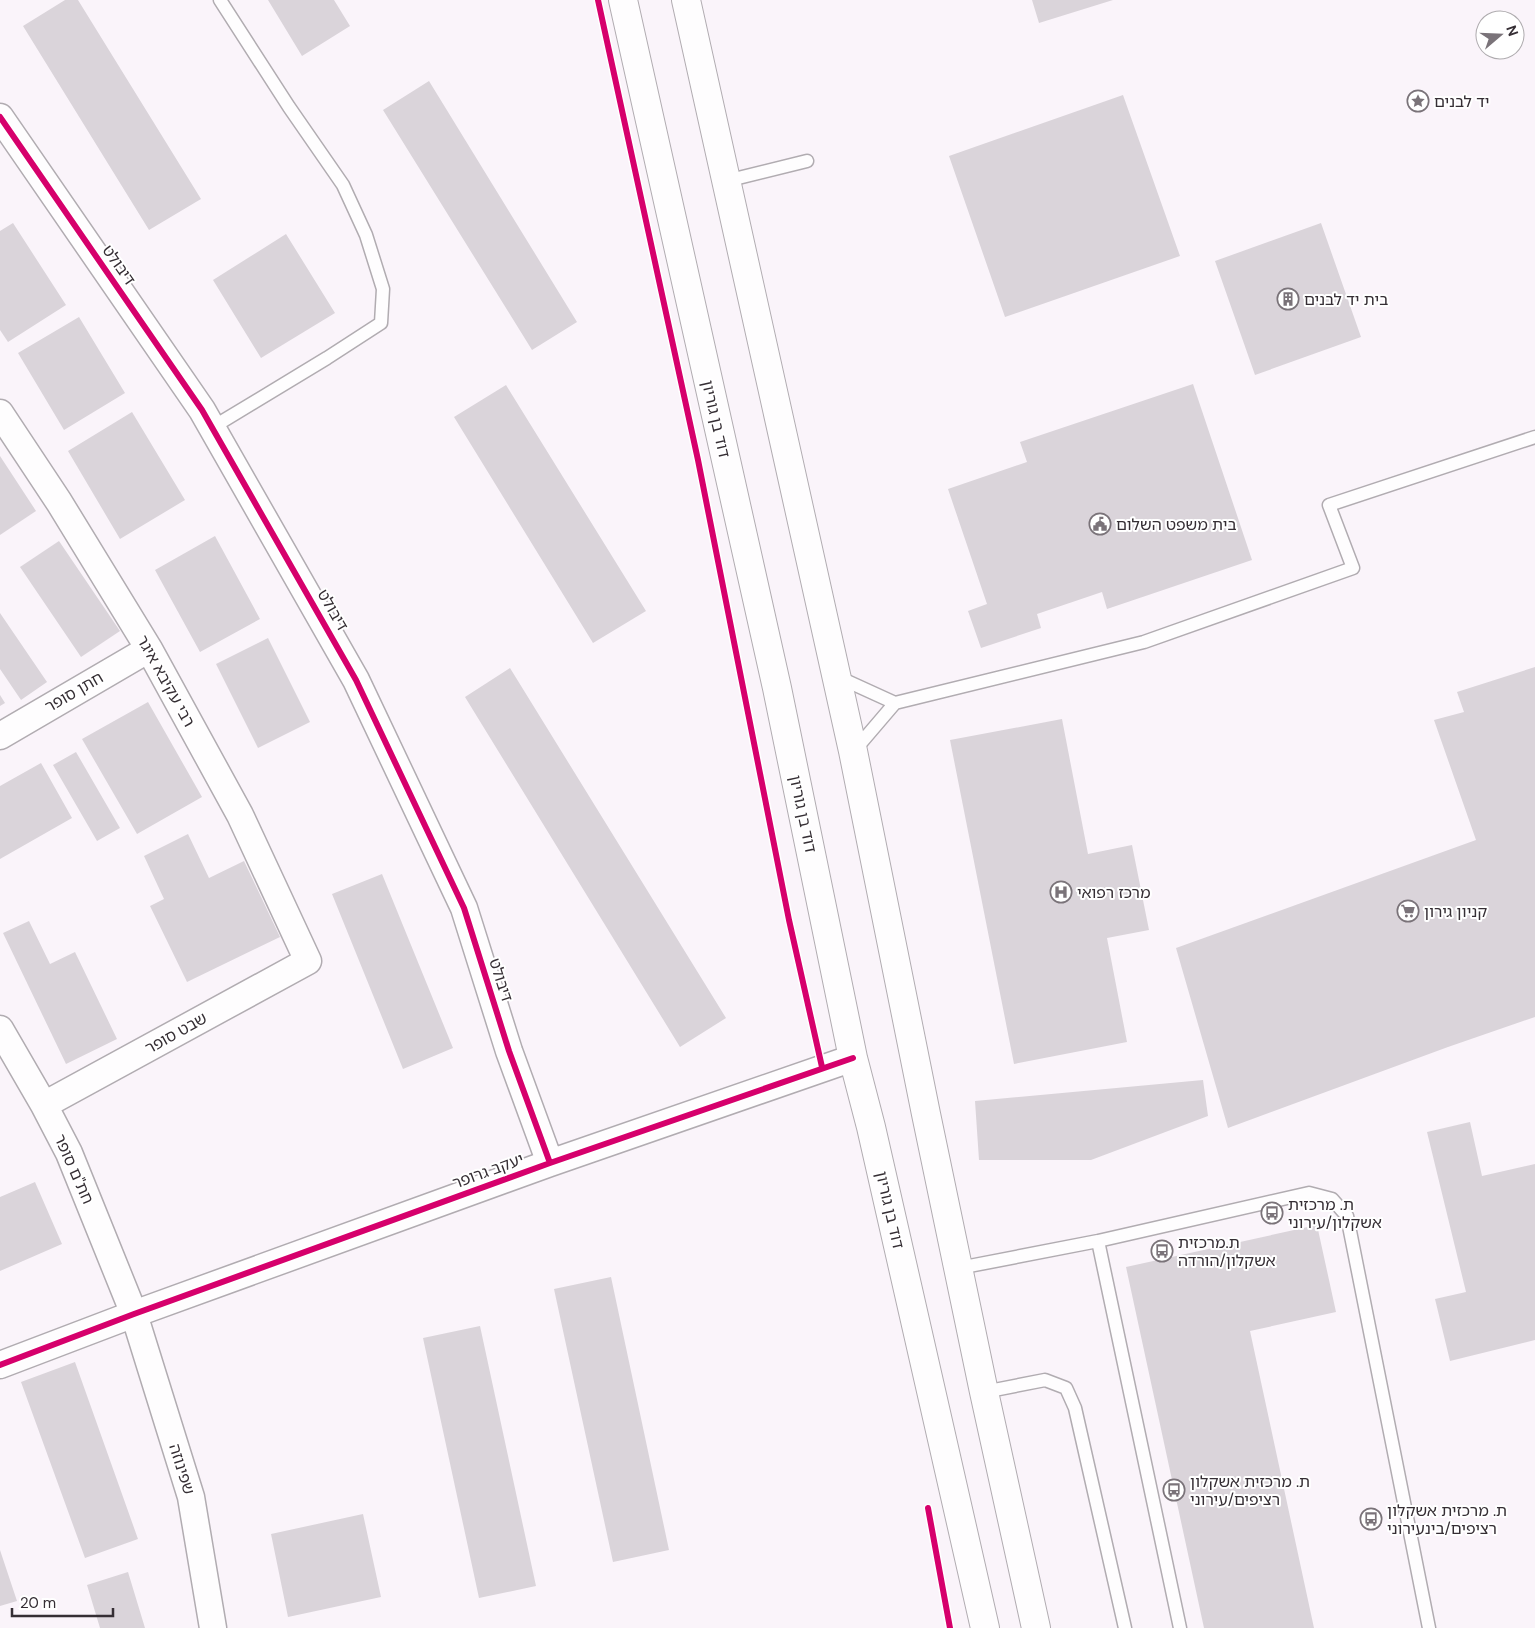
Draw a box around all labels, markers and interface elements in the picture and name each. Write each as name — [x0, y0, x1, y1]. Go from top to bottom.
north arrow — [1475, 10, 1525, 60]
text: N — [1502, 23, 1522, 39]
place icon: יד לבנים — [1406, 89, 1430, 113]
place label: יד לבנים — [1434, 91, 1490, 112]
street label: דיבולט — [98, 241, 141, 290]
building icon: בית יד לבנים — [1276, 287, 1300, 311]
place label: בית יד לבנים — [1304, 289, 1388, 310]
street label: דוד בן גוריון — [697, 378, 735, 460]
public building icon: בית משפט השלום — [1088, 512, 1112, 536]
place label: בית משפט השלום — [1116, 514, 1237, 535]
street label: דיבולט — [313, 585, 353, 635]
street label: רבי עקיבא איגר — [132, 632, 200, 730]
street label: חתן סופר — [41, 667, 107, 717]
street label: דוד בן גוריון — [785, 773, 822, 855]
hospital icon: מרכז רפואי — [1049, 880, 1073, 904]
place label: מרכז רפואי — [1077, 882, 1151, 903]
supermarket icon: קניון גירון — [1396, 899, 1420, 923]
place label: קניון גירון — [1424, 901, 1487, 922]
street label: דיבולט — [484, 956, 518, 1005]
street label: שבט סופר — [141, 1007, 211, 1059]
street label: חת"ם סופר — [49, 1131, 99, 1207]
street label: יעקב גרופר — [449, 1148, 527, 1194]
street label: דוד בן גוריון — [871, 1169, 909, 1251]
place label: ת. מרכזית אשקלון/עירוני — [1288, 1194, 1382, 1233]
bus stop icon: ת. מרכזית אשקלון/עירוני — [1260, 1201, 1284, 1225]
place label: ת.מרכזית אשקלון/הורדה — [1178, 1232, 1276, 1271]
bus stop icon: ת.מרכזית אשקלון/הורדה — [1150, 1239, 1174, 1263]
street label: שפינוזה — [164, 1441, 200, 1497]
place label: ת. מרכזית אשקלון רציפים/עירוני — [1190, 1471, 1310, 1510]
bus stop icon: ת. מרכזית אשקלון רציפים/עירוני — [1162, 1478, 1186, 1502]
place label: ת. מרכזית אשקלון רציפים/בינעירוני — [1387, 1500, 1507, 1539]
bus stop icon: ת. מרכזית אשקלון רציפים/בינעירוני — [1359, 1507, 1383, 1531]
scale bar — [12, 1586, 114, 1618]
text: 20 m — [20, 1593, 56, 1613]

